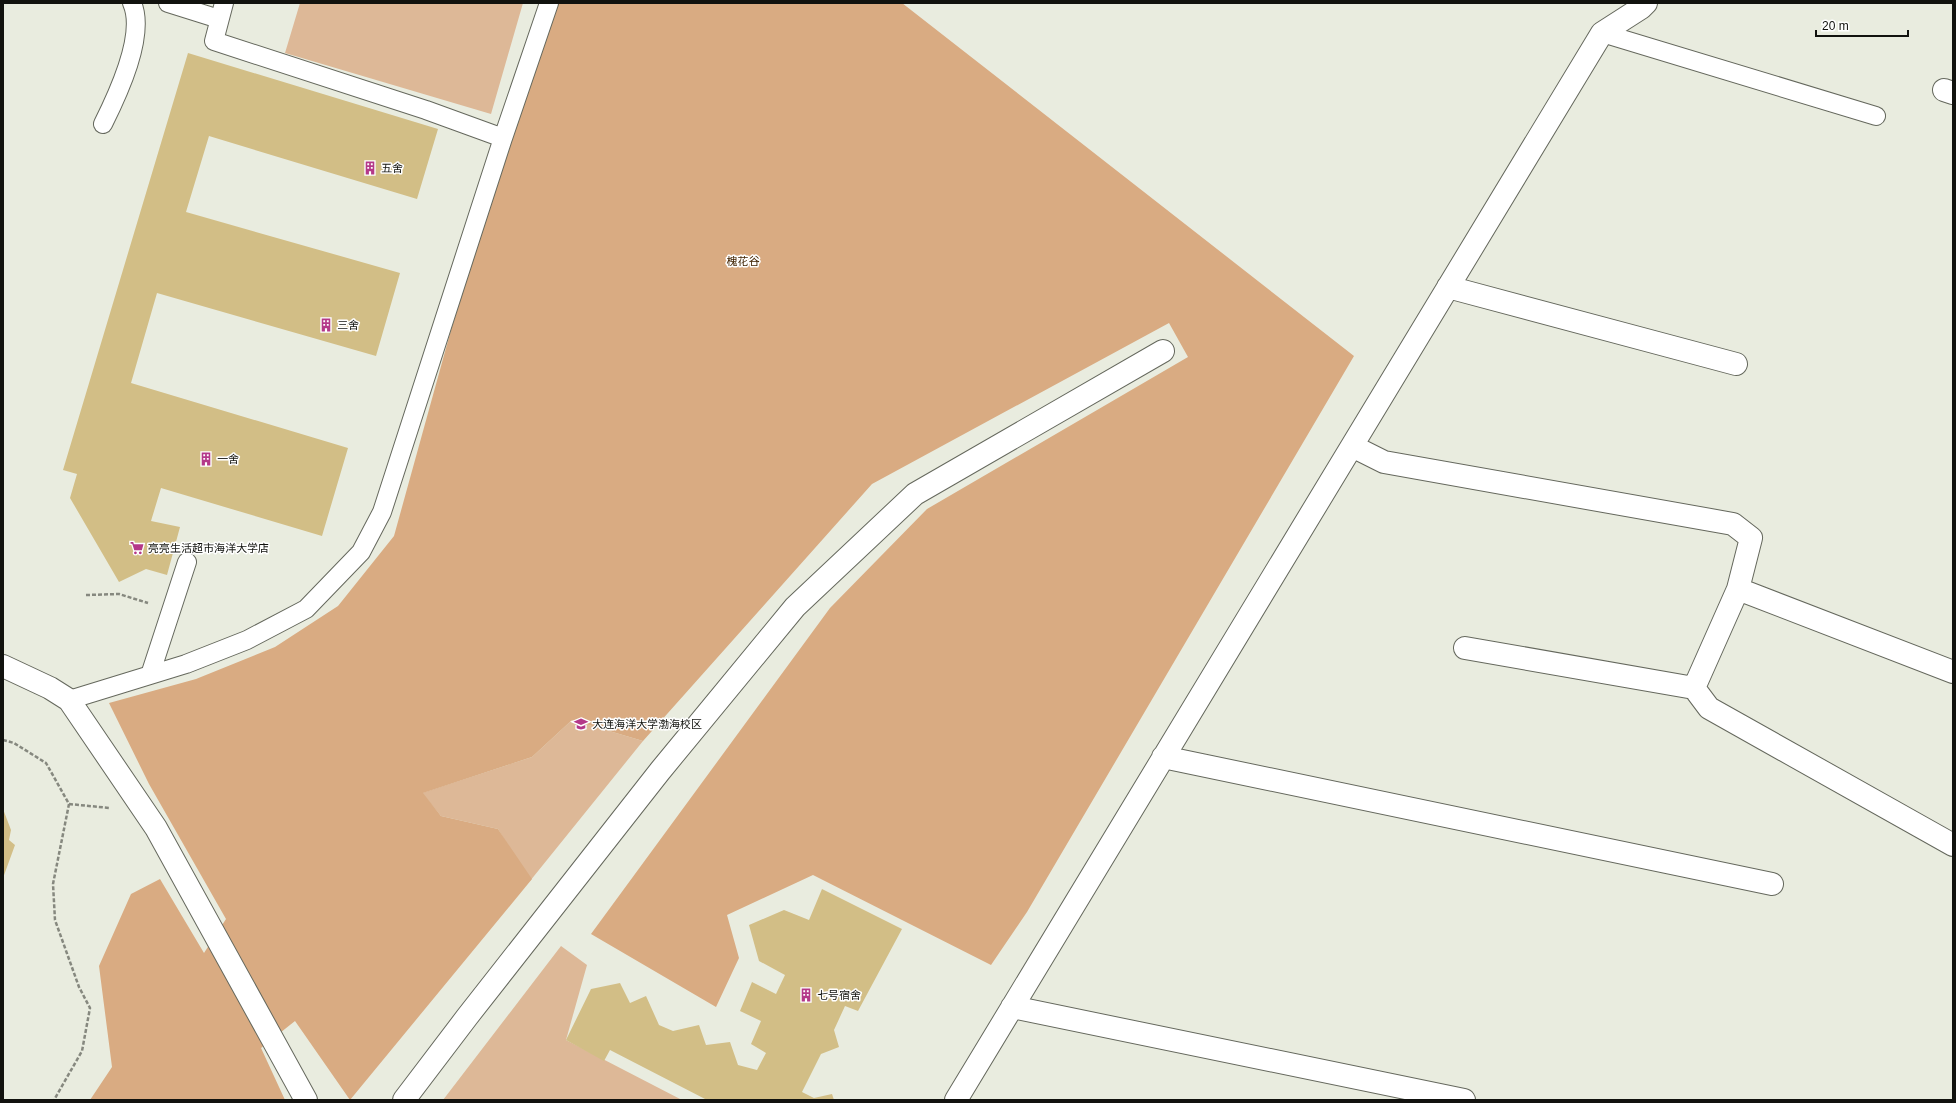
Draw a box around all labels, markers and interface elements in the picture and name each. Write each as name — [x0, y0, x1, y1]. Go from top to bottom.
scale bar — [1816, 12, 1908, 38]
text: 20 m — [1822, 19, 1849, 33]
building icon: 五舍 — [362, 160, 378, 176]
place label: 五舍 — [381, 162, 403, 174]
park label: 槐花谷 — [727, 255, 760, 267]
building icon: 三舍 — [318, 317, 334, 333]
place label: 三舍 — [337, 319, 359, 331]
building icon: 一舍 — [198, 451, 214, 467]
place label: 一舍 — [217, 453, 239, 465]
supermarket icon: 亮亮生活超市海洋大学店 — [129, 540, 145, 556]
place label: 亮亮生活超市海洋大学店 — [148, 542, 269, 554]
school or university icon: 大连海洋大学渤海校区 — [573, 716, 589, 732]
place label: 大连海洋大学渤海校区 — [592, 718, 702, 730]
building icon: 七号宿舍 — [798, 987, 814, 1003]
place label: 七号宿舍 — [817, 989, 861, 1001]

